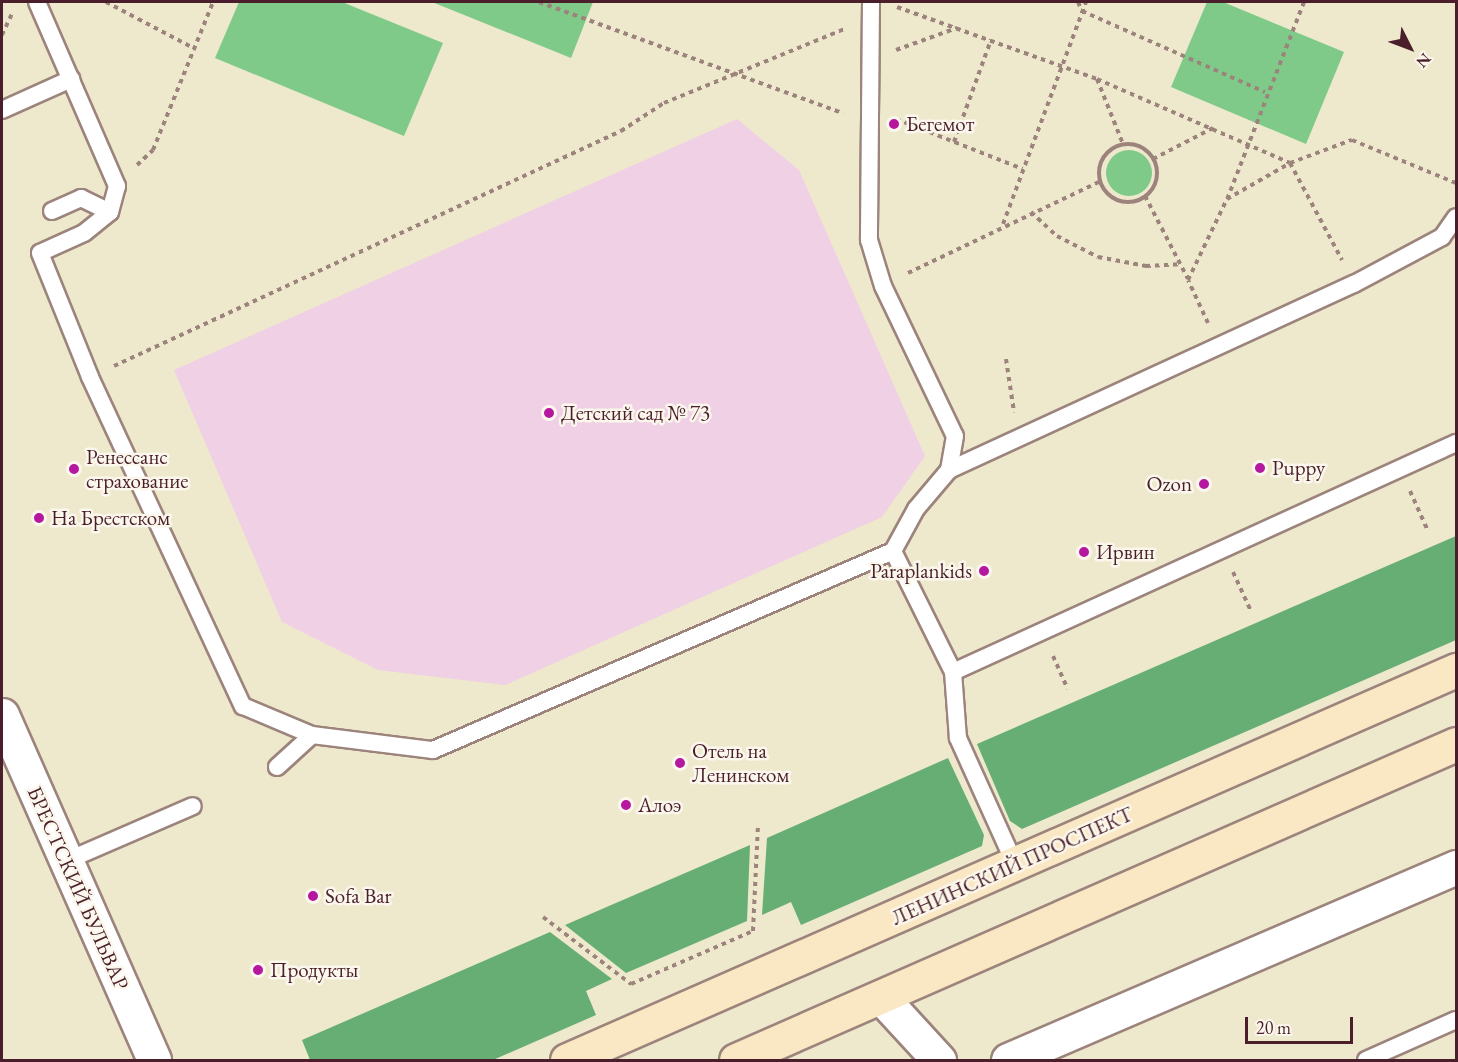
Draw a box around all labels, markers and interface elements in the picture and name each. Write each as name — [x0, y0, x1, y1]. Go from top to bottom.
north arrow — [1380, 18, 1440, 78]
text: N — [1412, 49, 1436, 72]
place label: Бегемот — [906, 111, 974, 137]
marker: Бегемот — [887, 117, 901, 131]
place label: Детский сад № 73 — [561, 400, 710, 426]
marker: Детский сад № 73 — [542, 406, 556, 420]
place label: Ренессанс страхование — [86, 444, 188, 494]
place label: Puppy — [1272, 455, 1325, 481]
marker: Puppy — [1253, 461, 1267, 475]
marker: Ренессанс страхование — [67, 462, 81, 476]
place label: Ozon — [1147, 471, 1192, 497]
marker: Ozon — [1197, 477, 1211, 491]
place label: На Брестском — [51, 505, 170, 531]
marker: На Брестском — [32, 511, 46, 525]
place label: Ирвин — [1096, 539, 1155, 565]
marker: Ирвин — [1077, 545, 1091, 559]
place label: Paraplankids — [870, 558, 972, 584]
marker: Paraplankids — [977, 564, 991, 578]
place label: Отель на Ленинском — [692, 738, 789, 788]
marker: Отель на Ленинском — [673, 756, 687, 770]
street label: БРЕСТСКИЙ БУЛЬВАР — [22, 782, 134, 994]
place label: Алоэ — [638, 792, 681, 818]
marker: Алоэ — [619, 798, 633, 812]
street label: ЛЕНИНСКИЙ ПРОСПЕКТ — [887, 801, 1137, 931]
place label: Sofa Bar — [325, 883, 392, 909]
marker: Sofa Bar — [306, 889, 320, 903]
place label: Продукты — [270, 957, 358, 983]
marker: Продукты — [251, 963, 265, 977]
scale bar — [1248, 1005, 1356, 1043]
text: 20 m — [1256, 1016, 1291, 1039]

